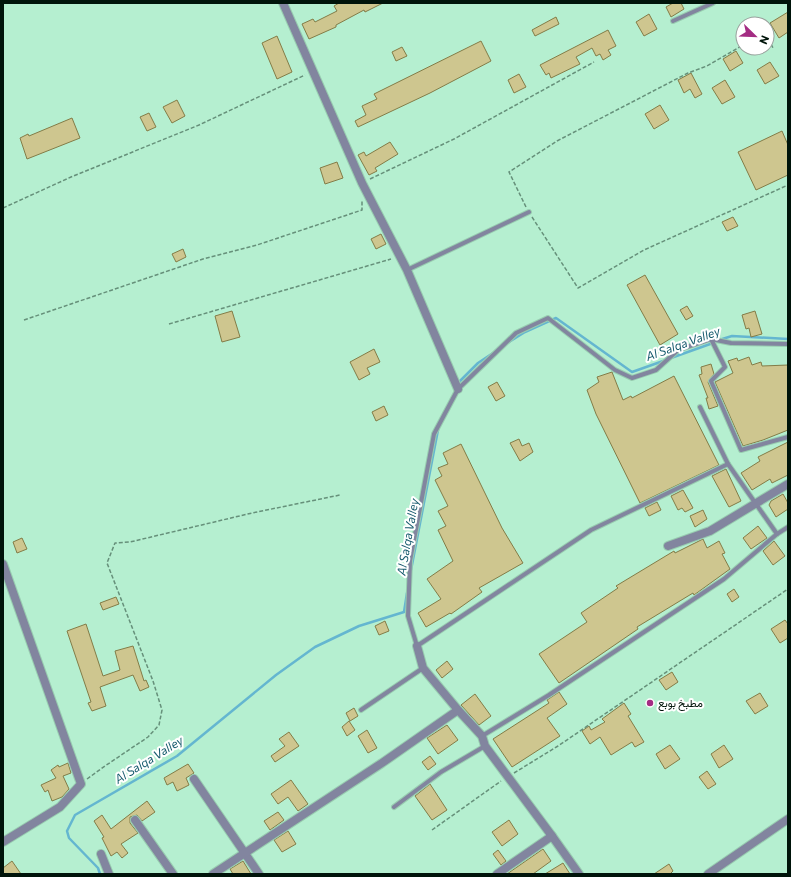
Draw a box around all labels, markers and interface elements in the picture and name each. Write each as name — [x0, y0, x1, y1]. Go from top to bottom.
north arrow — [735, 16, 775, 56]
text: N — [757, 34, 772, 46]
water label: Al Salqa Valley — [643, 323, 722, 363]
water label: Al Salqa Valley — [393, 496, 421, 577]
place label: مطبخ بوبع — [658, 696, 703, 711]
marker: مطبخ بوبع — [645, 698, 655, 708]
water label: Al Salqa Valley — [111, 732, 186, 786]

